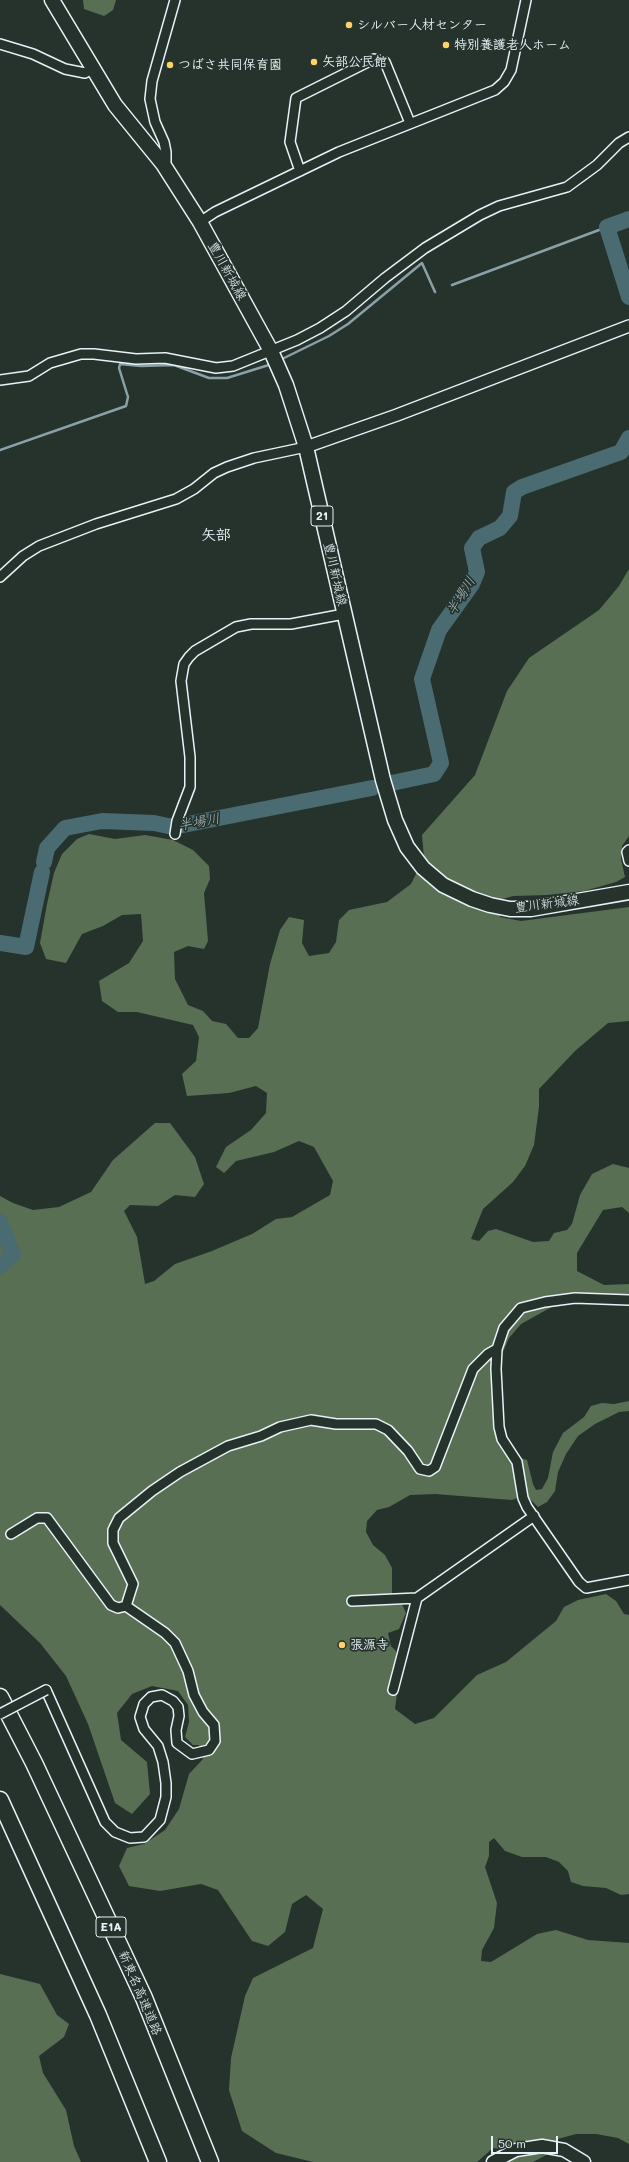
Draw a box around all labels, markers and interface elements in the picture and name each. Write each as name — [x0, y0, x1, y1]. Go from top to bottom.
place label: シルバー人材センター — [357, 17, 487, 33]
marker: シルバー人材センター — [344, 20, 354, 30]
place label: 特別養護老人ホーム — [454, 37, 571, 53]
marker: 特別養護老人ホーム — [441, 40, 451, 50]
place label: 矢部公民館 — [322, 54, 387, 70]
place label: つばさ共同保育園 — [178, 57, 282, 73]
marker: 矢部公民館 — [309, 57, 319, 67]
marker: つばさ共同保育園 — [165, 60, 175, 70]
street label: 豊川新城線 — [204, 239, 250, 303]
road number: 21 — [311, 506, 333, 526]
district label: 矢部 — [201, 526, 231, 544]
street label: 豊川新城線 — [320, 541, 350, 607]
water label: 半場川 — [443, 574, 479, 618]
water label: 半場川 — [177, 810, 221, 834]
street label: 豊川新城線 — [514, 892, 580, 916]
place label: 張源寺 — [350, 1637, 389, 1653]
marker: 張源寺 — [337, 1640, 347, 1650]
road number: E1A — [96, 1917, 126, 1937]
street label: 新東名高速道路 — [115, 1948, 165, 2038]
scale bar — [493, 2128, 560, 2154]
text: 50 m — [498, 2135, 526, 2151]

